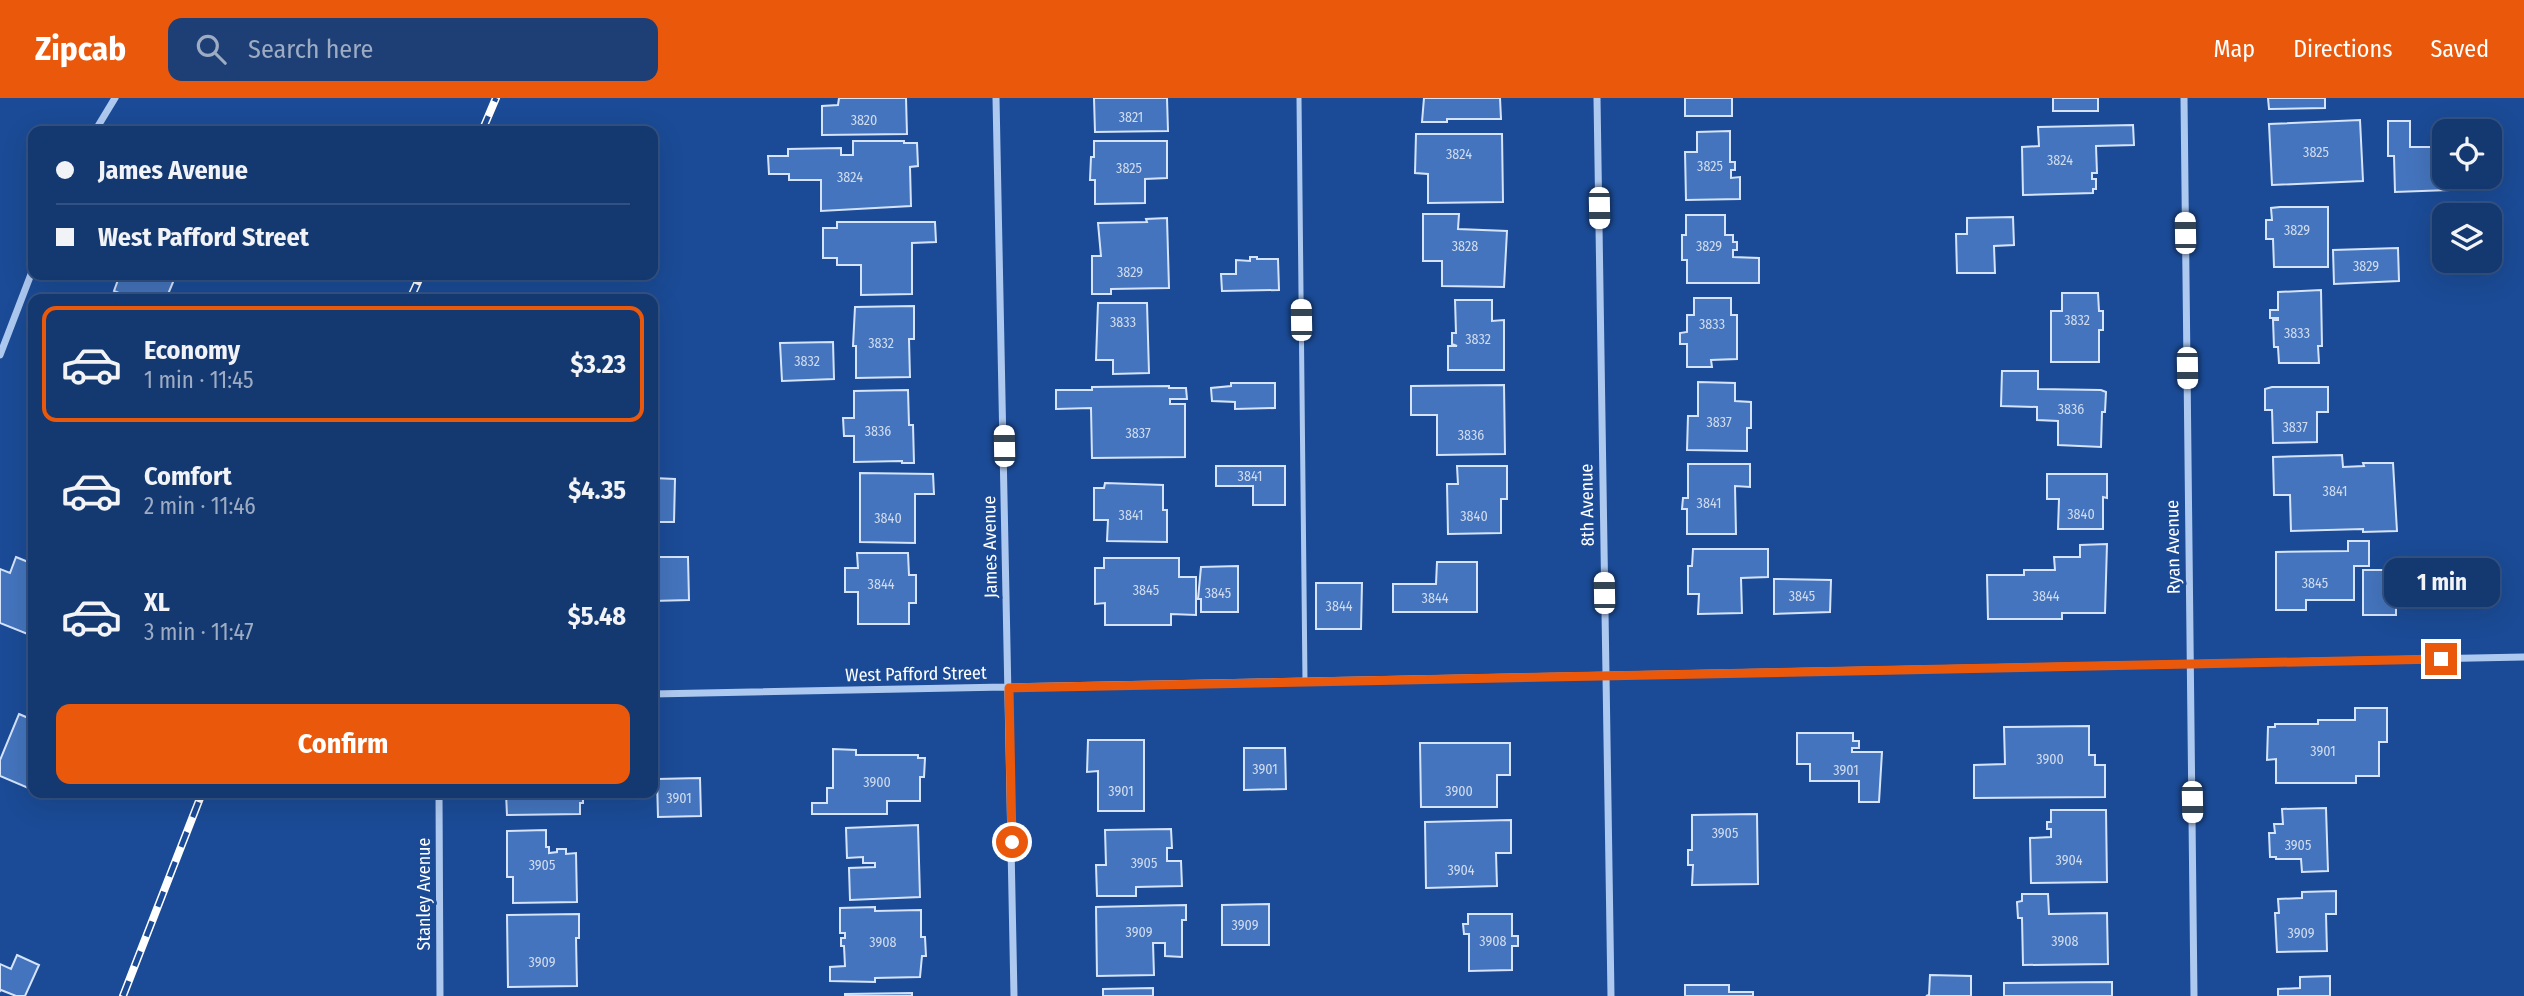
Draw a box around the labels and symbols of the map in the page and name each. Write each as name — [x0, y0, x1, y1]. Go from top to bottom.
house number: 3821 — [1119, 109, 1143, 126]
house number: 3820 — [851, 112, 877, 129]
house number: 3825 — [2303, 144, 2329, 161]
house number: 3824 — [1446, 146, 1472, 163]
house number: 3824 — [2047, 152, 2073, 169]
house number: 3825 — [1697, 158, 1723, 175]
house number: 3825 — [1116, 160, 1142, 177]
house number: 3824 — [837, 169, 863, 186]
car — [1589, 187, 1610, 229]
car — [2175, 212, 2196, 254]
house number: 3829 — [2284, 222, 2310, 239]
house number: 3828 — [1452, 238, 1478, 255]
house number: 3829 — [1696, 238, 1722, 255]
house number: 3829 — [2353, 258, 2379, 275]
house number: 3829 — [1117, 264, 1143, 281]
car — [1291, 299, 1312, 341]
house number: 3832 — [2064, 312, 2090, 329]
house number: 3833 — [1110, 314, 1136, 331]
house number: 3833 — [1699, 316, 1725, 333]
house number: 3833 — [2284, 325, 2310, 342]
house number: 3832 — [1465, 331, 1491, 348]
house number: 3832 — [868, 335, 894, 352]
car — [2177, 347, 2198, 389]
house number: 3832 — [794, 353, 820, 370]
house number: 3836 — [2058, 401, 2084, 418]
house number: 3837 — [1706, 414, 1732, 431]
house number: 3837 — [2282, 419, 2308, 436]
house number: 3836 — [865, 423, 891, 440]
car — [994, 425, 1015, 467]
house number: 3837 — [1125, 425, 1151, 442]
house number: 3836 — [1458, 427, 1484, 444]
street label: 8th Avenue — [1575, 463, 1599, 547]
house number: 3841 — [1238, 468, 1262, 485]
house number: 3841 — [2323, 483, 2347, 500]
street label: James Avenue — [978, 495, 1002, 598]
house number: 3841 — [1697, 495, 1721, 512]
street label: Ryan Avenue — [2161, 500, 2185, 594]
house number: 3840 — [2067, 506, 2095, 523]
house number: 3841 — [1119, 507, 1143, 524]
house number: 3840 — [1460, 508, 1488, 525]
house number: 3840 — [874, 510, 902, 527]
callout: 1 min — [2383, 558, 2499, 606]
car — [1594, 572, 1615, 614]
house number: 3845 — [2302, 575, 2328, 592]
house number: 3844 — [868, 576, 895, 593]
house number: 3845 — [1133, 582, 1159, 599]
house number: 3845 — [1205, 585, 1231, 602]
house number: 3845 — [1789, 588, 1815, 605]
house number: 3844 — [2033, 588, 2060, 605]
house number: 3844 — [1422, 590, 1449, 607]
house number: 3844 — [1326, 598, 1353, 615]
route end — [2425, 643, 2457, 675]
street label: West Pafford Street — [845, 662, 987, 686]
house number: 3901 — [2310, 743, 2336, 760]
house number: 3900 — [2036, 751, 2064, 768]
house number: 3901 — [1252, 761, 1278, 778]
house number: 3901 — [1833, 762, 1859, 779]
house number: 3900 — [863, 774, 891, 791]
car — [2182, 781, 2203, 823]
house number: 3901 — [1108, 783, 1134, 800]
house number: 3900 — [1445, 783, 1473, 800]
house number: 3901 — [666, 790, 692, 807]
house number: 3905 — [1712, 825, 1738, 842]
route start — [996, 826, 1028, 858]
street label: Stanley Avenue — [413, 837, 435, 950]
house number: 3905 — [2285, 837, 2311, 854]
house number: 3904 — [2055, 852, 2083, 869]
house number: 3905 — [1131, 855, 1157, 872]
house number: 3905 — [529, 857, 555, 874]
house number: 3904 — [1447, 862, 1475, 879]
house number: 3909 — [1232, 917, 1259, 934]
house number: 3909 — [1126, 924, 1153, 941]
house number: 3909 — [2288, 925, 2315, 942]
house number: 3908 — [1479, 933, 1507, 950]
house number: 3908 — [2051, 933, 2079, 950]
house number: 3908 — [869, 934, 897, 951]
house number: 3909 — [529, 954, 556, 971]

